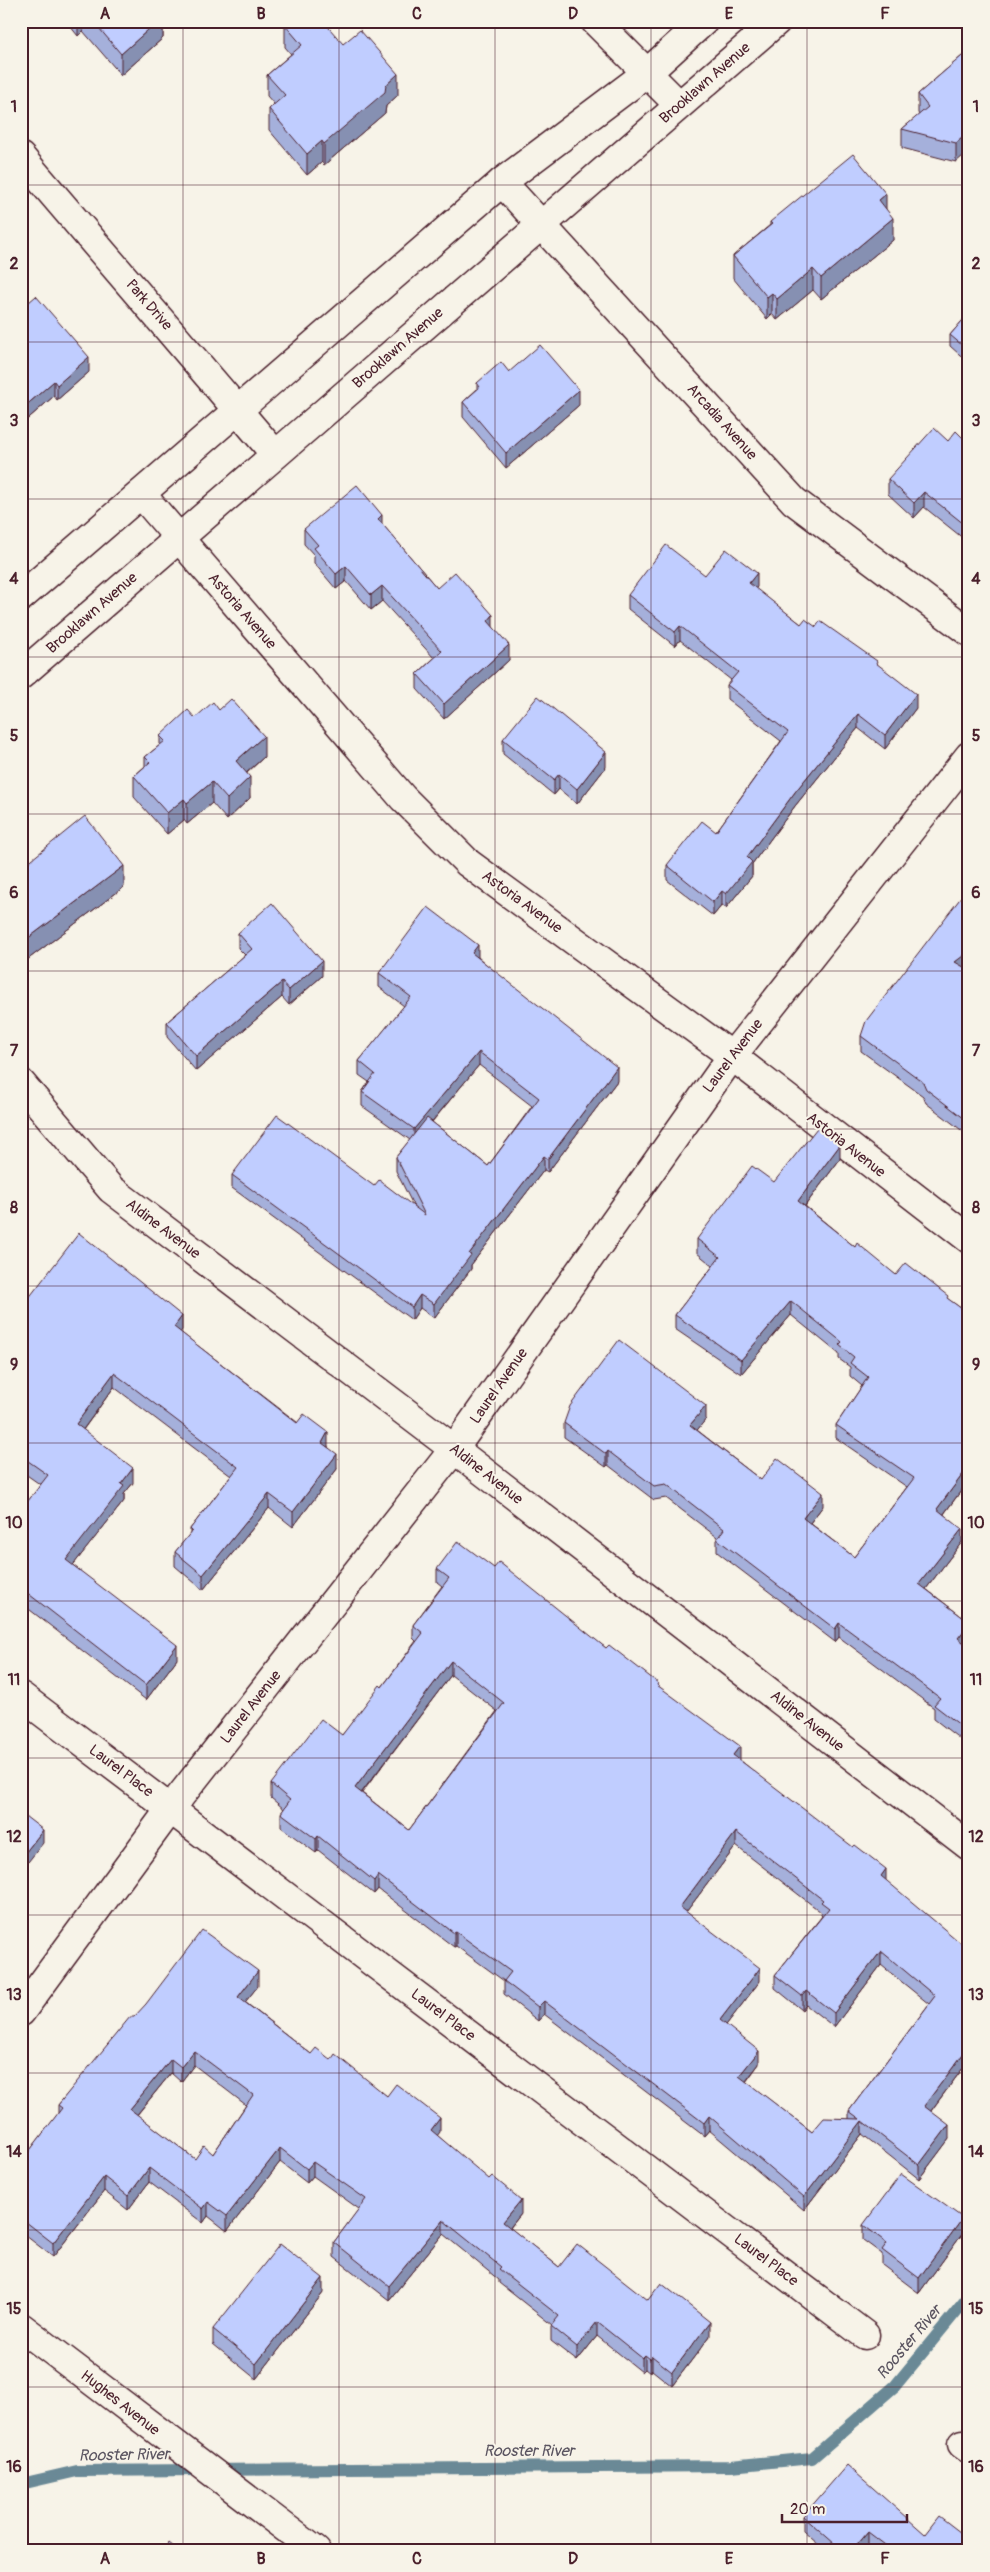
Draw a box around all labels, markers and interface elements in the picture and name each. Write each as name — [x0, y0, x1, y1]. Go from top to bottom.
text: A — [100, 4, 111, 24]
text: B — [256, 4, 266, 24]
text: C — [412, 4, 422, 24]
text: D — [568, 4, 578, 24]
text: E — [725, 4, 734, 24]
text: F — [880, 4, 890, 24]
street label: Brooklawn Avenue — [656, 38, 755, 128]
text: 1 — [11, 97, 17, 117]
text: 1 — [973, 97, 979, 117]
text: 2 — [10, 254, 19, 274]
text: 2 — [972, 254, 981, 274]
street label: Park Drive — [122, 276, 177, 335]
street label: Brooklawn Avenue — [349, 303, 448, 393]
street label: Arcadia Avenue — [683, 380, 762, 464]
text: 3 — [10, 411, 19, 431]
text: 3 — [972, 411, 981, 431]
street label: Brooklawn Avenue — [43, 568, 142, 658]
text: 4 — [9, 569, 19, 589]
street label: Astoria Avenue — [204, 569, 281, 654]
text: 4 — [971, 569, 981, 589]
text: 5 — [10, 726, 19, 746]
text: 5 — [972, 726, 981, 746]
street label: Astoria Avenue — [478, 866, 566, 938]
text: 6 — [9, 883, 19, 903]
text: 6 — [971, 883, 981, 903]
street label: Laurel Avenue — [699, 1015, 767, 1097]
text: 7 — [10, 1041, 19, 1061]
text: 7 — [972, 1041, 981, 1061]
street label: Astoria Avenue — [803, 1108, 890, 1182]
street label: Aldine Avenue — [122, 1195, 205, 1264]
text: 8 — [10, 1198, 18, 1218]
text: 8 — [972, 1198, 980, 1218]
street label: Laurel Avenue — [466, 1344, 532, 1428]
text: 9 — [10, 1355, 18, 1375]
text: 9 — [972, 1355, 980, 1375]
street label: Aldine Avenue — [445, 1439, 527, 1509]
text: 10 — [5, 1513, 23, 1533]
text: 10 — [967, 1513, 985, 1533]
street label: Laurel Avenue — [216, 1666, 286, 1748]
text: 11 — [8, 1670, 20, 1690]
text: 11 — [970, 1670, 982, 1690]
street label: Aldine Avenue — [766, 1686, 848, 1756]
street label: Laurel Place — [85, 1741, 157, 1802]
text: 12 — [6, 1827, 22, 1847]
text: 12 — [968, 1827, 984, 1847]
text: 13 — [6, 1985, 22, 2005]
street label: Laurel Place — [407, 1985, 479, 2046]
text: 13 — [968, 1985, 984, 2005]
text: 14 — [6, 2142, 22, 2162]
text: 14 — [968, 2142, 984, 2162]
street label: Laurel Place — [730, 2230, 802, 2291]
text: 15 — [7, 2299, 22, 2319]
water label: Rooster River — [872, 2299, 947, 2383]
text: 15 — [969, 2299, 984, 2319]
street label: Hughes Avenue — [77, 2366, 164, 2440]
water label: Rooster River — [484, 2441, 577, 2461]
water label: Rooster River — [79, 2444, 172, 2466]
text: 16 — [6, 2457, 22, 2477]
text: 16 — [968, 2457, 984, 2477]
scale bar — [782, 2492, 908, 2524]
text: 20 m — [790, 2500, 825, 2519]
text: A — [100, 2549, 111, 2569]
text: B — [256, 2549, 266, 2569]
text: C — [412, 2549, 422, 2569]
text: D — [568, 2549, 578, 2569]
text: E — [725, 2549, 734, 2569]
text: F — [880, 2549, 890, 2569]

